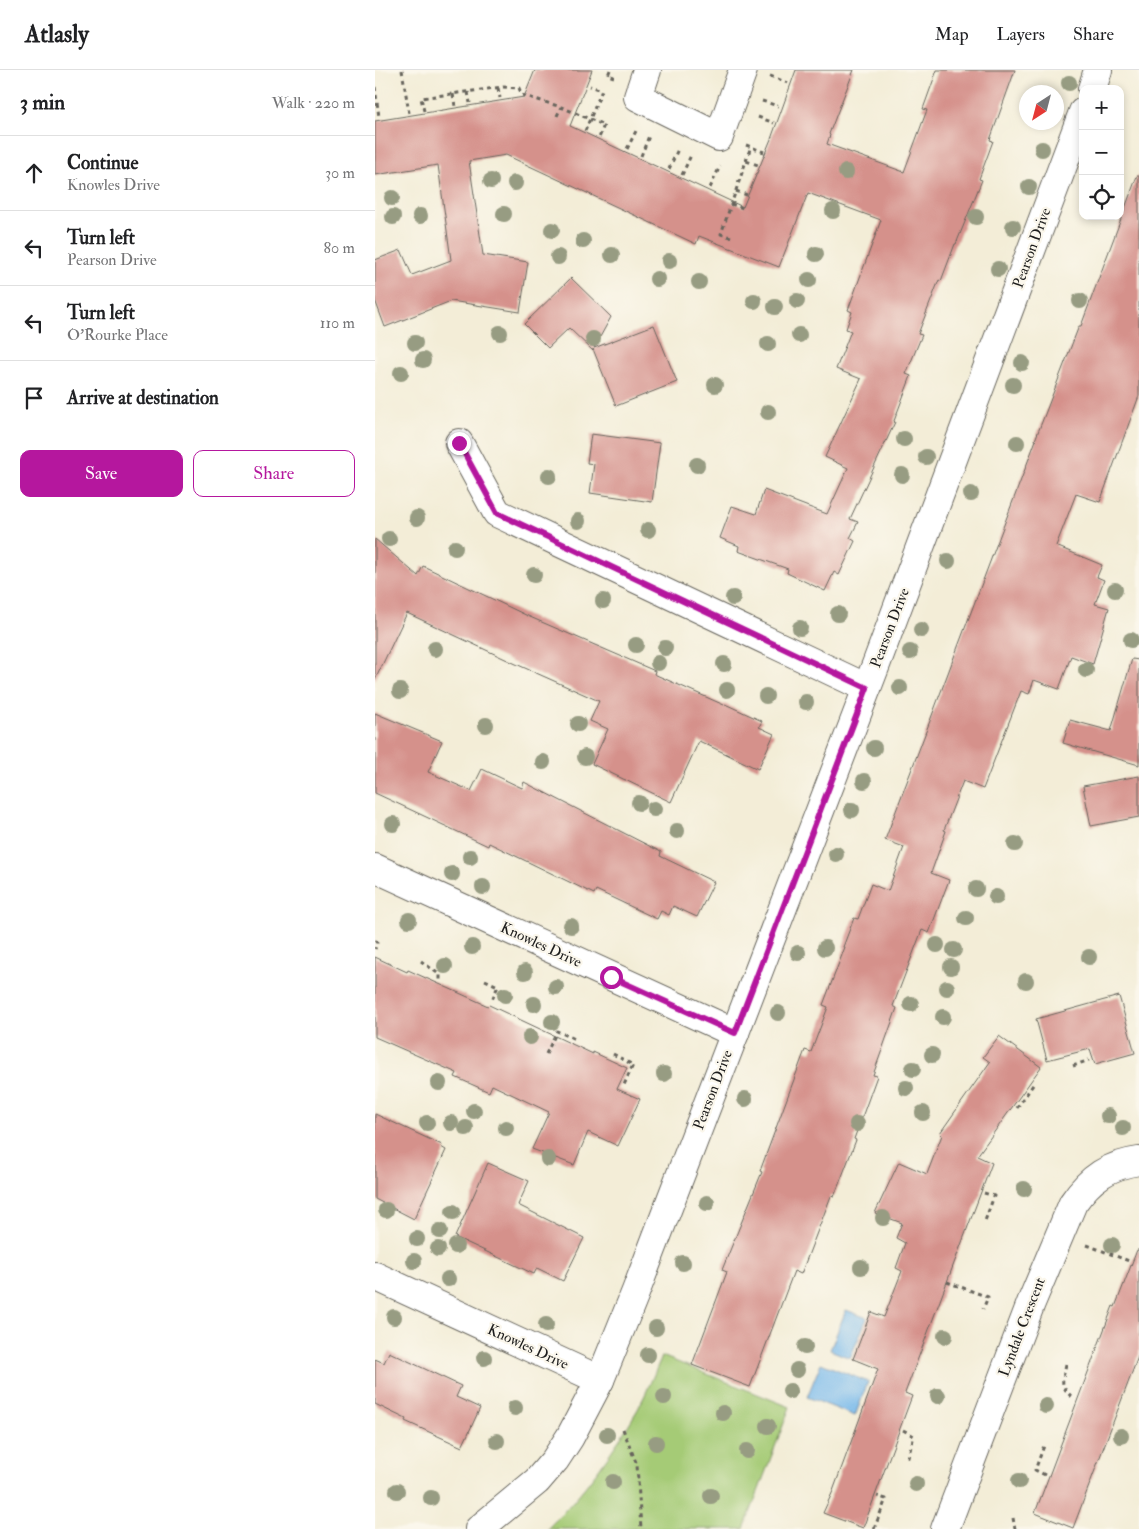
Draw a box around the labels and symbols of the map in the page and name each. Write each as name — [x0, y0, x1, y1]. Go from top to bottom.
north arrow — [1019, 85, 1064, 130]
street label: Pearson Drive — [1009, 205, 1055, 291]
route end — [448, 432, 471, 455]
street label: Pearson Drive — [866, 585, 914, 671]
street label: Knowles Drive — [497, 918, 585, 972]
route start — [600, 966, 623, 989]
street label: Pearson Drive — [689, 1047, 737, 1133]
street label: Lyndale Crescent — [994, 1275, 1050, 1379]
street label: Knowles Drive — [484, 1320, 572, 1374]

